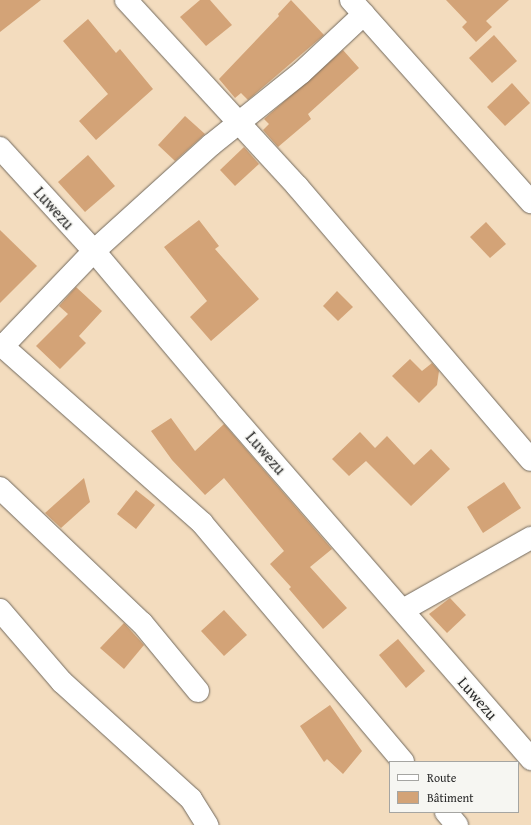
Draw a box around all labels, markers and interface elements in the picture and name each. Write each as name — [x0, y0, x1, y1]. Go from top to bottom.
street label: Luwezu — [30, 183, 78, 233]
street label: Luwezu — [242, 428, 290, 478]
street label: Luwezu — [454, 673, 502, 723]
legend — [389, 761, 519, 813]
text: Route — [427, 769, 456, 786]
text: Bâtiment — [427, 789, 474, 806]

